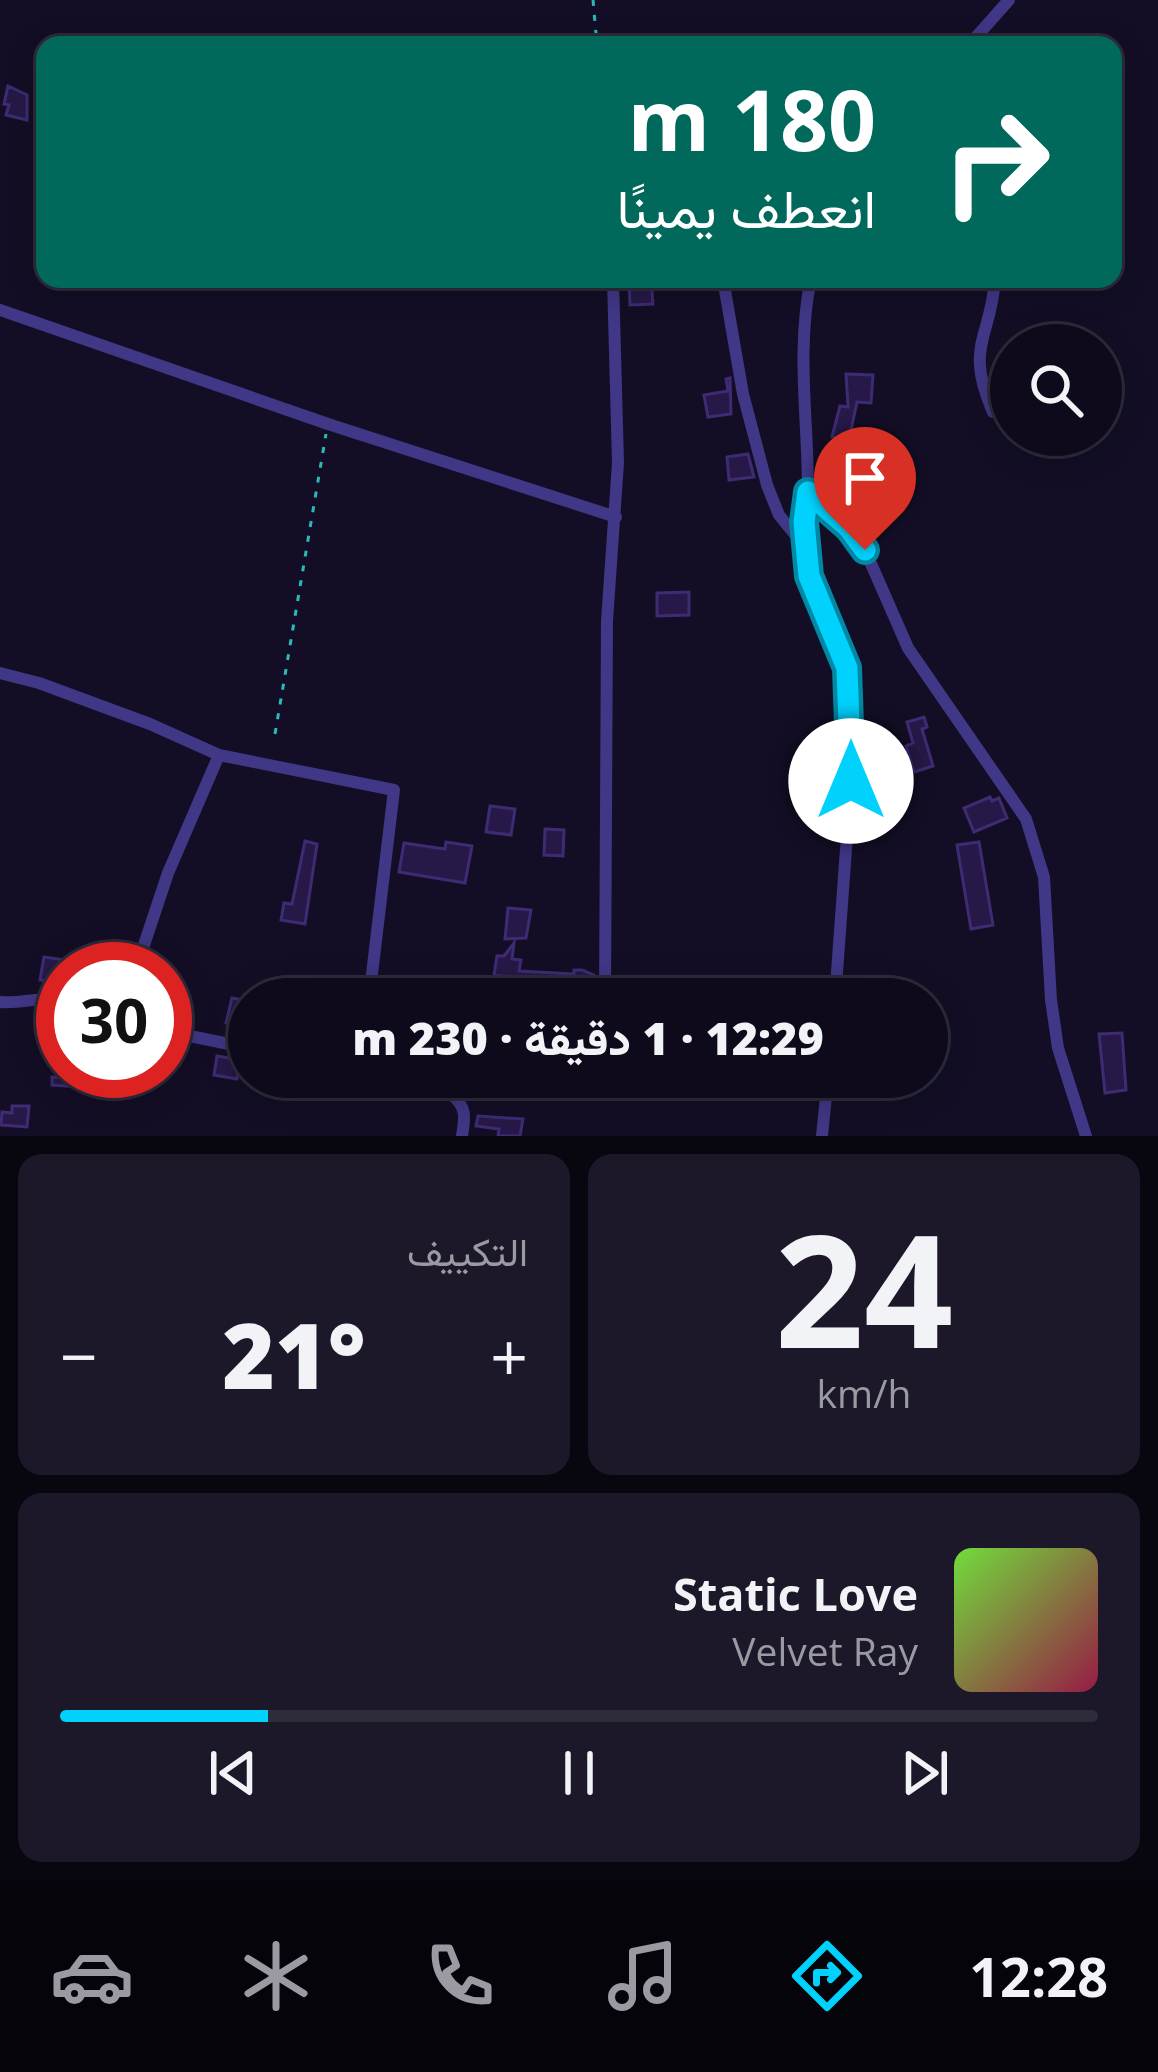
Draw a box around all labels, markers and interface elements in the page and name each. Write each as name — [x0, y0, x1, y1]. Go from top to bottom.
text: 180 m — [628, 61, 876, 176]
icon: right — [918, 84, 1074, 240]
text: انعطف يمينًا — [617, 170, 876, 244]
map controls — [990, 324, 1122, 456]
button: search — [990, 324, 1122, 456]
pin — [814, 427, 916, 550]
icon: arrive — [832, 445, 898, 511]
position arrow — [788, 718, 914, 844]
speed limit sign: 30 — [36, 942, 192, 1098]
text: 12:29 · 1 دقيقة · 230 m — [352, 1007, 824, 1068]
text: 24 — [775, 1181, 953, 1394]
text: التكييف — [407, 1224, 528, 1277]
text: 21° — [222, 1293, 366, 1415]
text: − — [60, 1310, 98, 1400]
text: + — [490, 1310, 528, 1400]
text: km/h — [817, 1366, 911, 1419]
text: Static Love — [673, 1563, 918, 1624]
text: Velvet Ray — [732, 1624, 918, 1677]
icon: previous — [200, 1740, 266, 1806]
icon: pause — [546, 1740, 612, 1806]
icon: next — [892, 1740, 958, 1806]
icon: car — [50, 1934, 134, 2018]
icon: climate — [234, 1934, 318, 2018]
icon: phone — [418, 1934, 502, 2018]
icon: music — [601, 1934, 685, 2018]
icon: directions — [785, 1934, 869, 2018]
text: 12:28 — [969, 1939, 1108, 2013]

